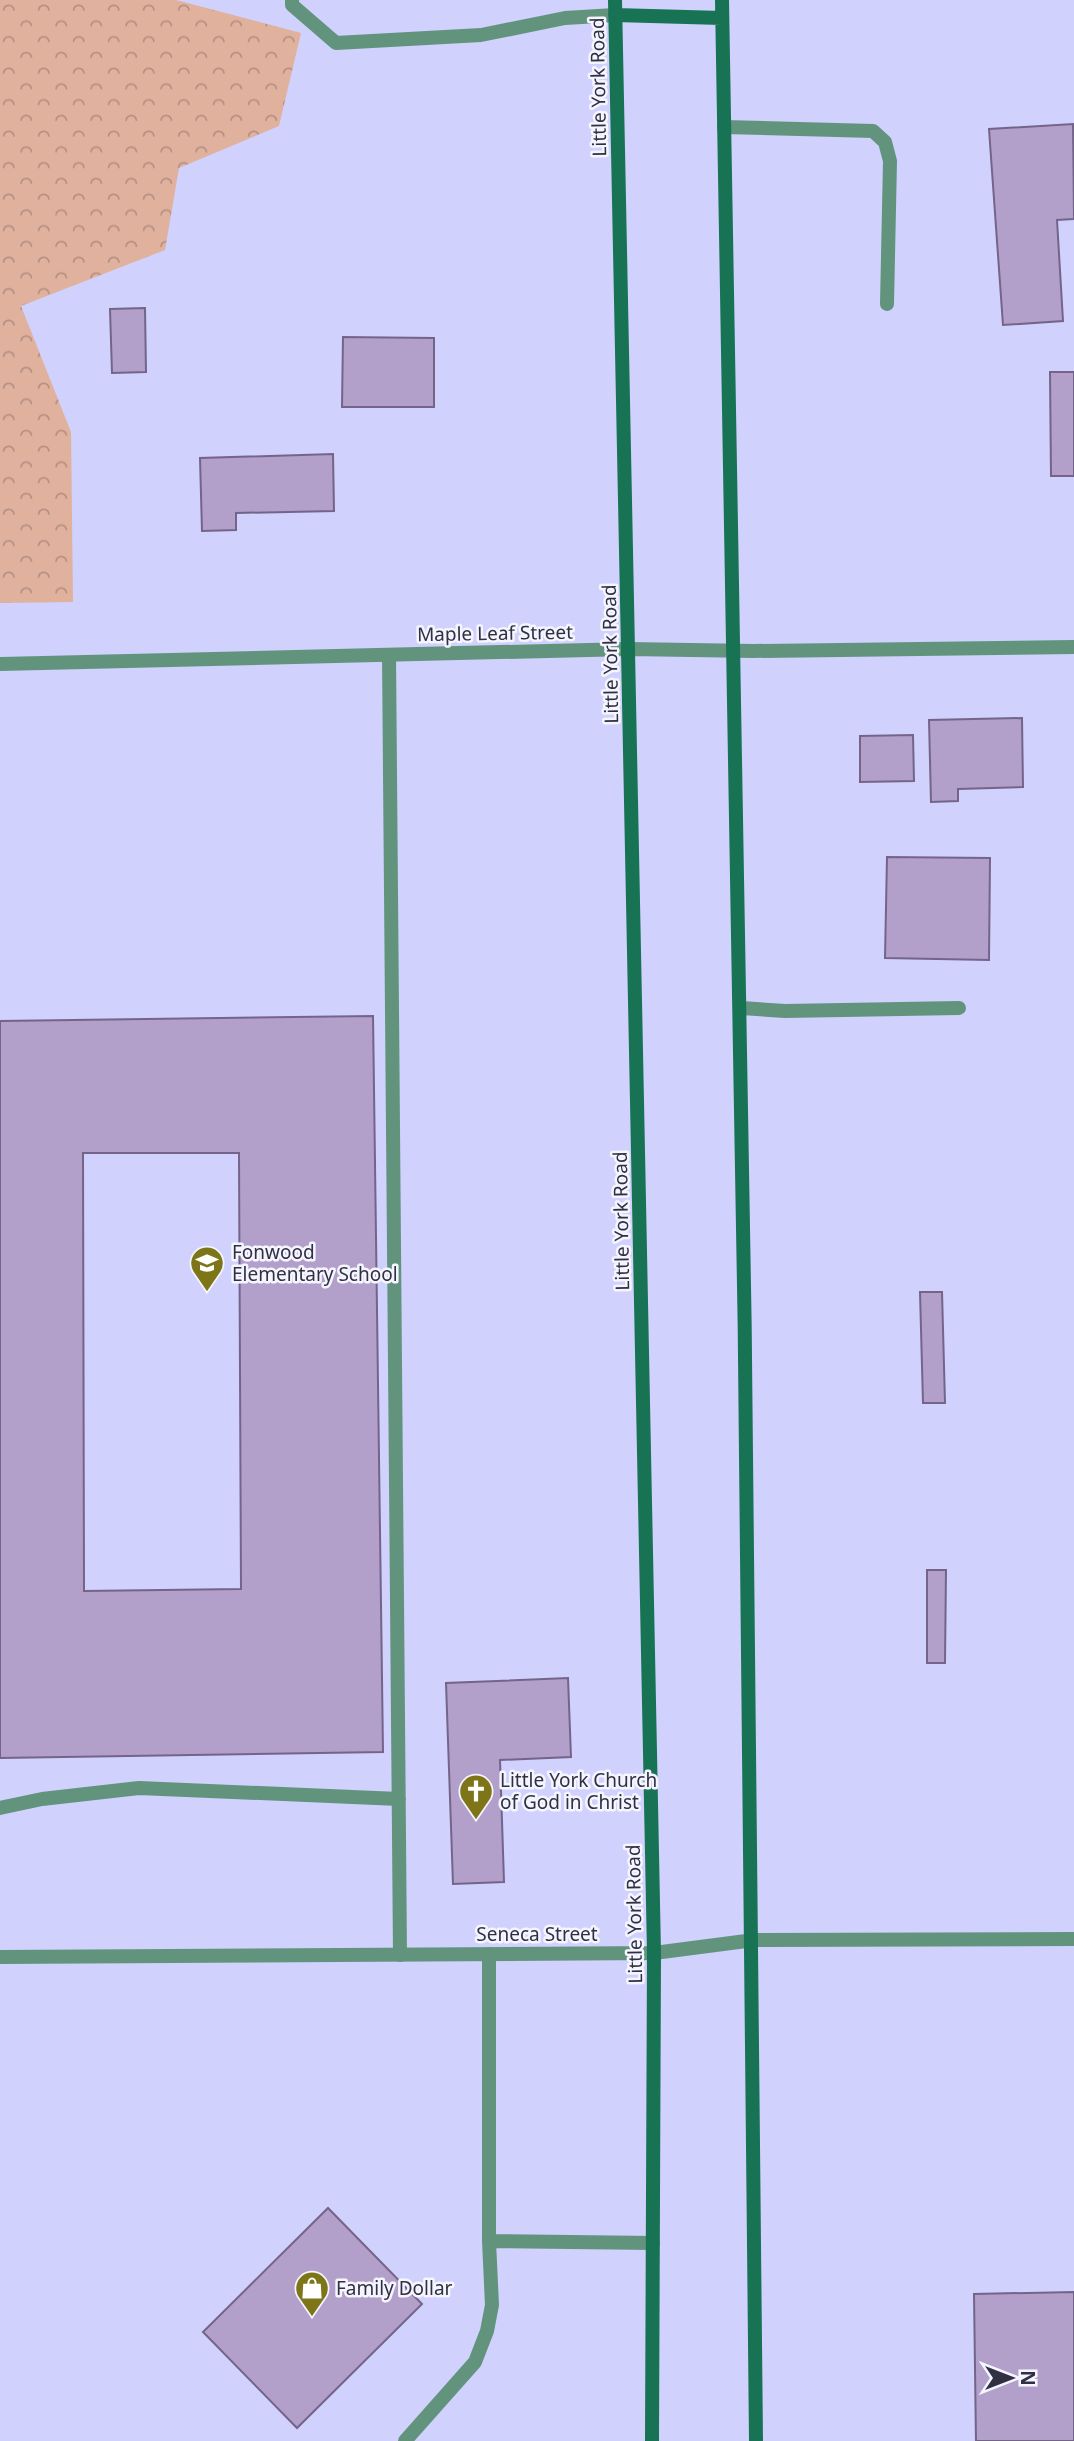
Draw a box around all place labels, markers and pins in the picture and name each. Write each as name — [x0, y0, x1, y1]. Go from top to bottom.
place label: Fonwood Elementary School — [232, 1239, 398, 1287]
school or university icon: Fonwood Elementary School — [188, 1244, 226, 1293]
place label: Little York Church of God in Christ — [500, 1767, 657, 1815]
church icon: Little York Church of God in Christ — [457, 1772, 495, 1821]
shop icon: Family Dollar — [293, 2269, 331, 2318]
place label: Family Dollar — [336, 2275, 453, 2301]

